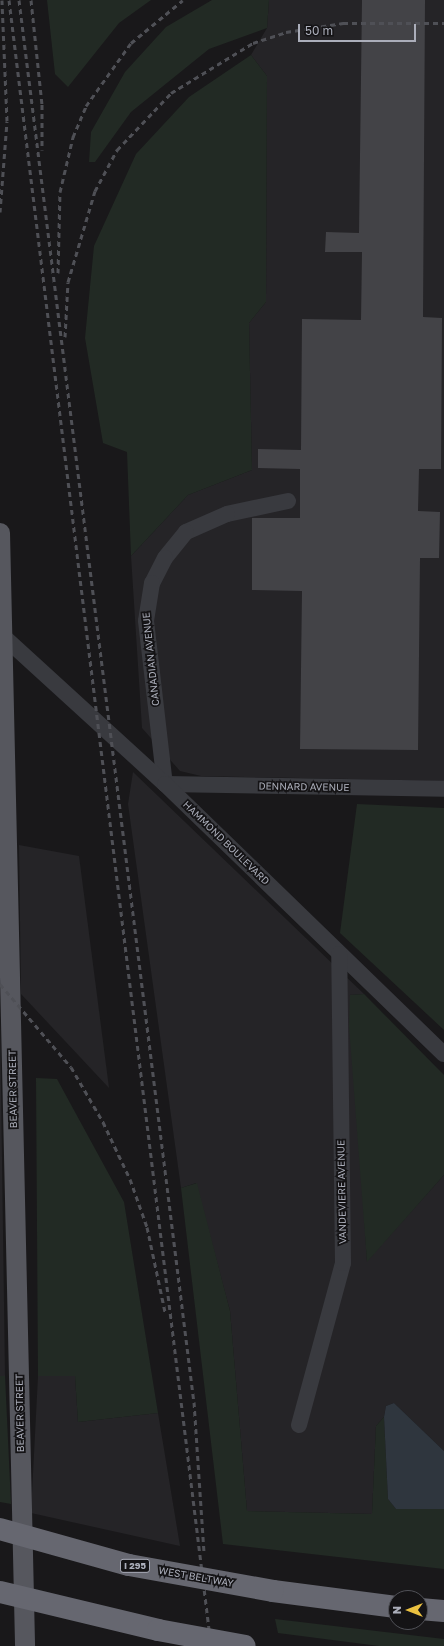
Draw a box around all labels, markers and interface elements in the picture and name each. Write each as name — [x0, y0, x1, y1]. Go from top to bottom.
scale bar — [300, 16, 418, 42]
text: 50 m — [305, 23, 333, 38]
street label: CANADIAN AVENUE — [140, 612, 162, 706]
street label: DENNARD AVENUE — [258, 780, 350, 794]
street label: HAMMOND BOULEVARD — [180, 799, 272, 887]
street label: BEAVER STREET — [6, 1050, 20, 1128]
street label: VANDEVIERE AVENUE — [335, 1140, 349, 1244]
street label: BEAVER STREET — [13, 1374, 27, 1452]
road number: I 295 — [119, 1559, 151, 1573]
street label: WEST BELTWAY — [158, 1564, 234, 1590]
north arrow — [388, 1590, 428, 1630]
text: N — [390, 1606, 403, 1614]

